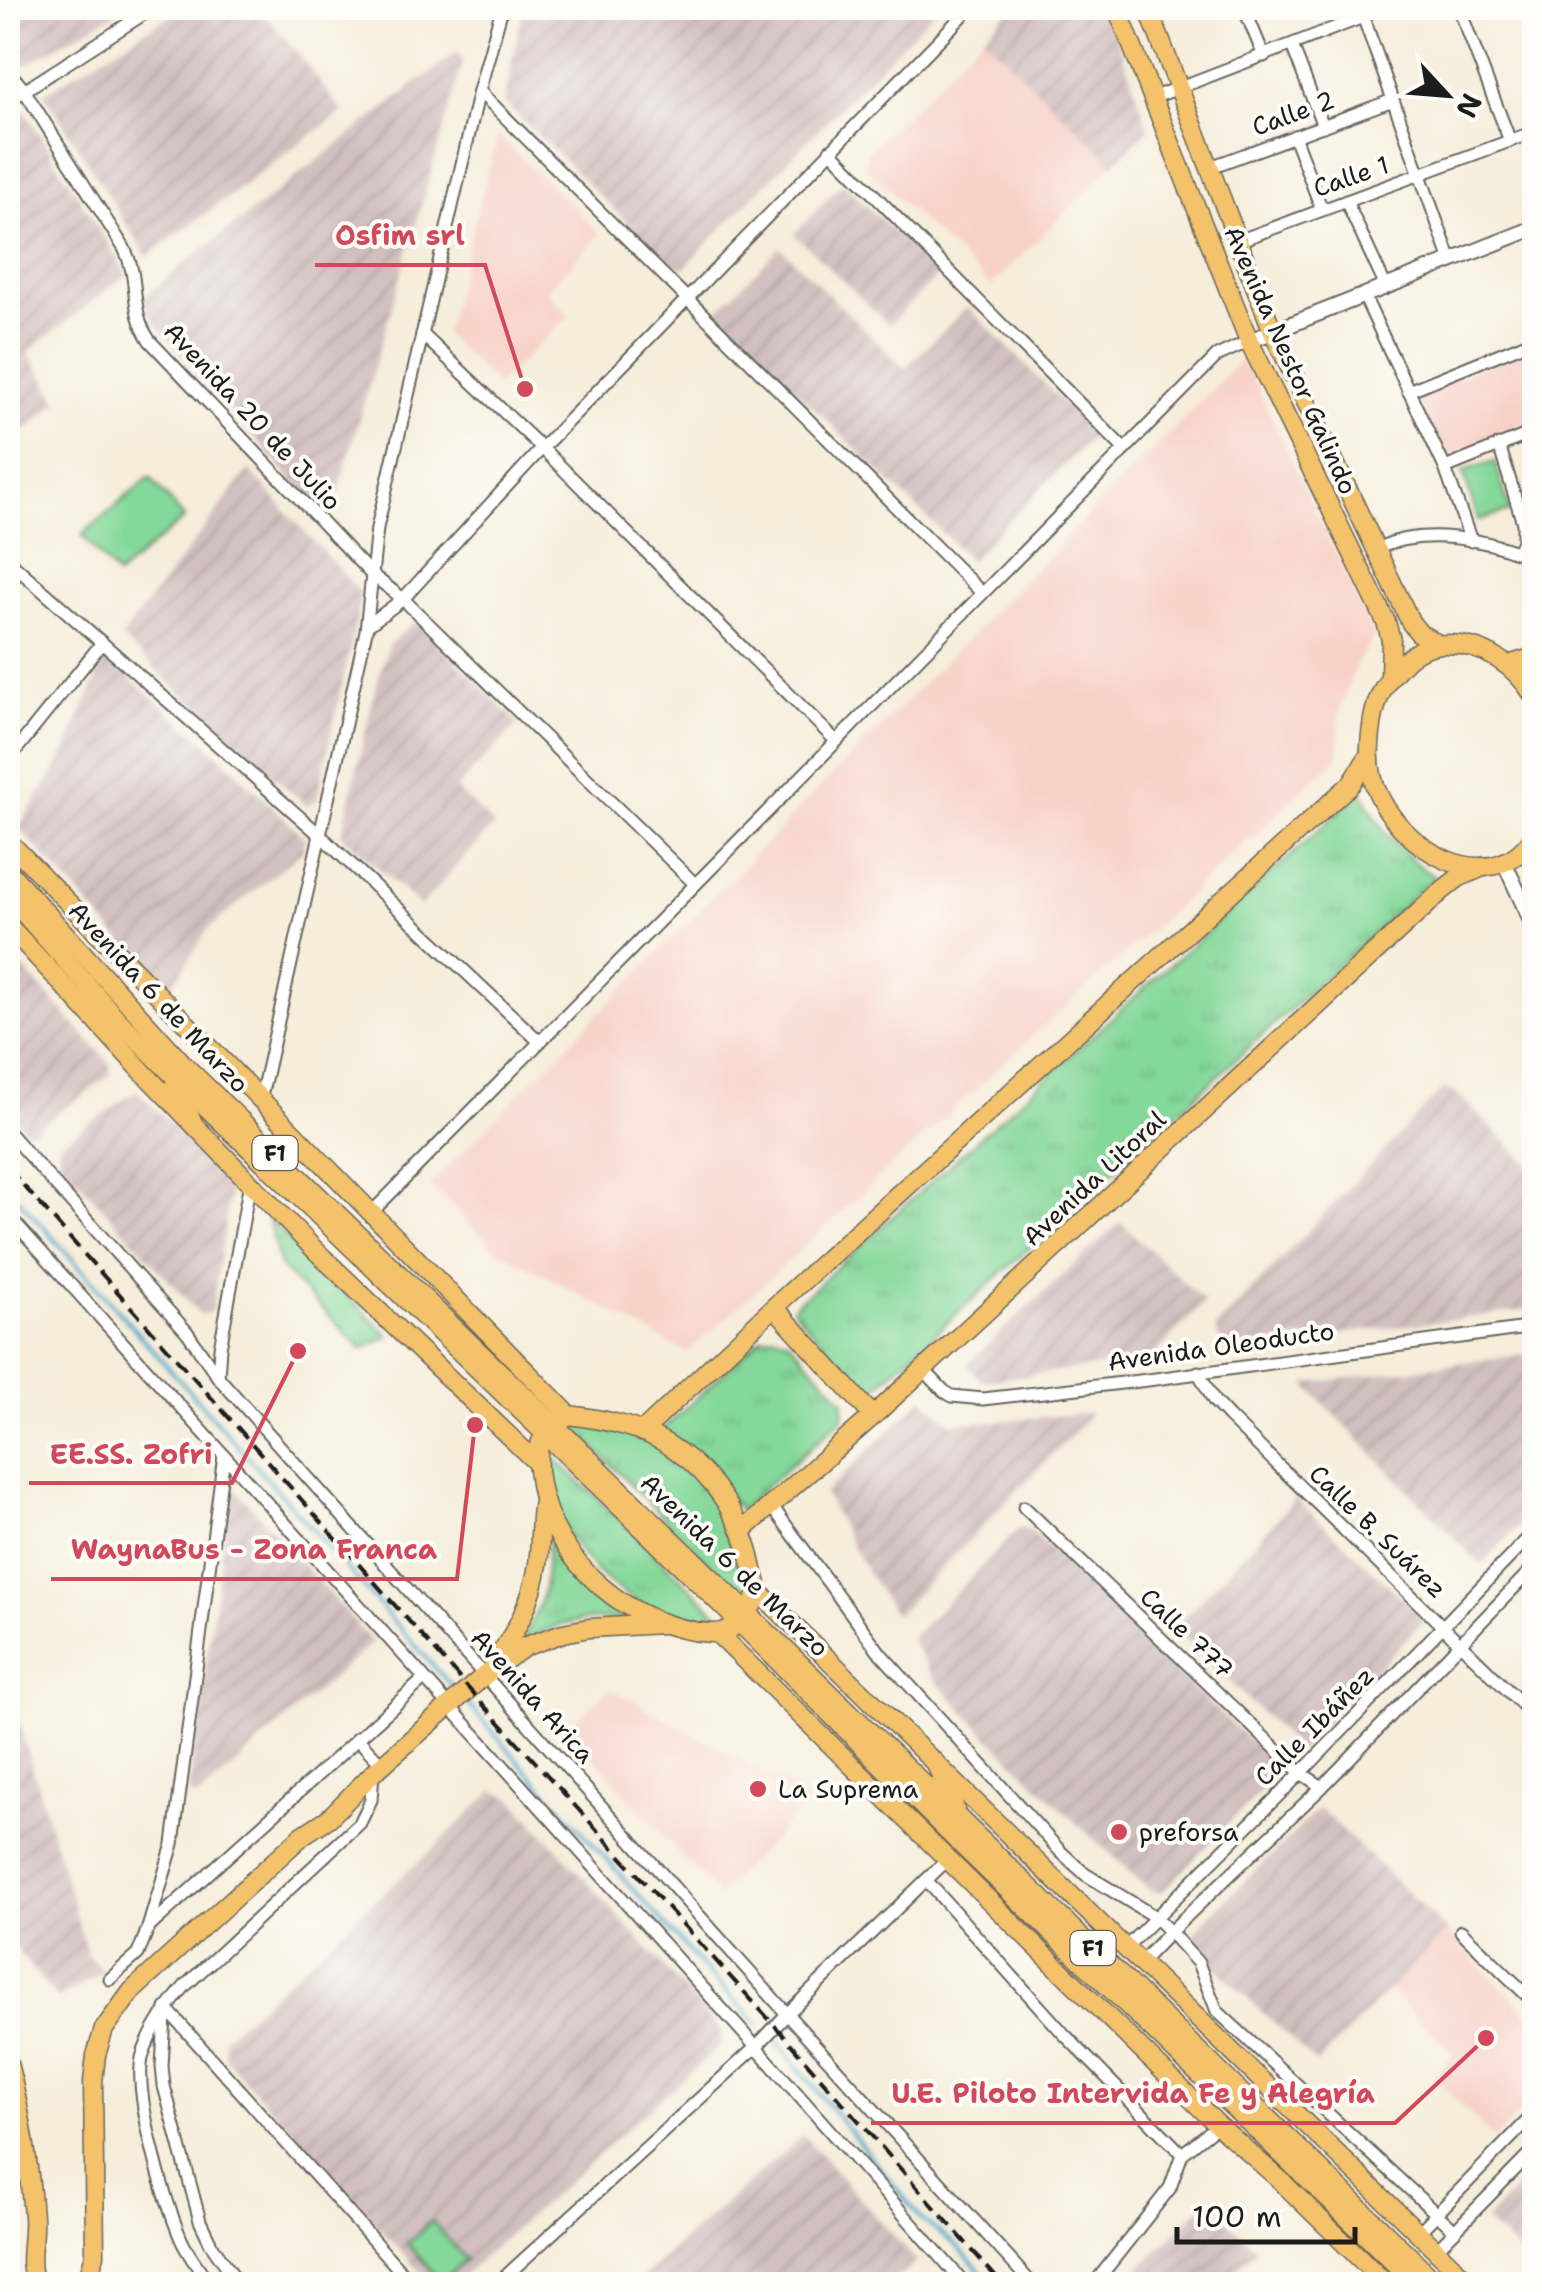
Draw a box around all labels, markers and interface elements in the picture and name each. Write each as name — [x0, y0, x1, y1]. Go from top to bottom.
north arrow — [1397, 45, 1497, 145]
street label: Calle 2 — [1247, 82, 1339, 144]
text: N — [1448, 88, 1491, 124]
street label: Calle 1 — [1308, 147, 1394, 205]
callout: Osfim srl — [315, 207, 485, 265]
text: Osfim srl — [335, 216, 465, 254]
street label: Avenida Nestor Galindo — [1216, 220, 1366, 500]
street label: Avenida 20 de Julio — [157, 314, 349, 518]
street label: Avenida 6 de Marzo — [61, 894, 257, 1100]
street label: Avenida Litoral — [1015, 1102, 1173, 1253]
road number: F1 — [252, 1136, 298, 1170]
street label: Avenida Oleoducto — [1106, 1313, 1336, 1379]
callout: EE.SS. Zofri — [29, 1425, 232, 1483]
text: EE.SS. Zofri — [49, 1435, 213, 1473]
street label: Calle B. Suárez — [1302, 1457, 1454, 1605]
street label: Avenida 6 de Marzo — [633, 1466, 837, 1664]
callout: WaynaBus - Zona Franca — [51, 1521, 457, 1579]
text: WaynaBus - Zona Franca — [71, 1530, 437, 1568]
street label: Calle 777 — [1133, 1580, 1241, 1686]
street label: Avenida Arica — [464, 1622, 603, 1771]
street label: Calle Ibáñez — [1247, 1659, 1381, 1793]
place label: La Suprema — [778, 1772, 919, 1806]
marker: La Suprema — [747, 1778, 769, 1800]
place label: preforsa — [1139, 1815, 1239, 1849]
marker: preforsa — [1108, 1821, 1130, 1843]
road number: F1 — [1070, 1931, 1116, 1965]
callout: U.E. Piloto Intervida Fe y Alegría — [871, 2065, 1395, 2123]
text: U.E. Piloto Intervida Fe y Alegría — [891, 2074, 1375, 2112]
scale bar — [1177, 2182, 1354, 2244]
text: 100 m — [1192, 2196, 1282, 2237]

